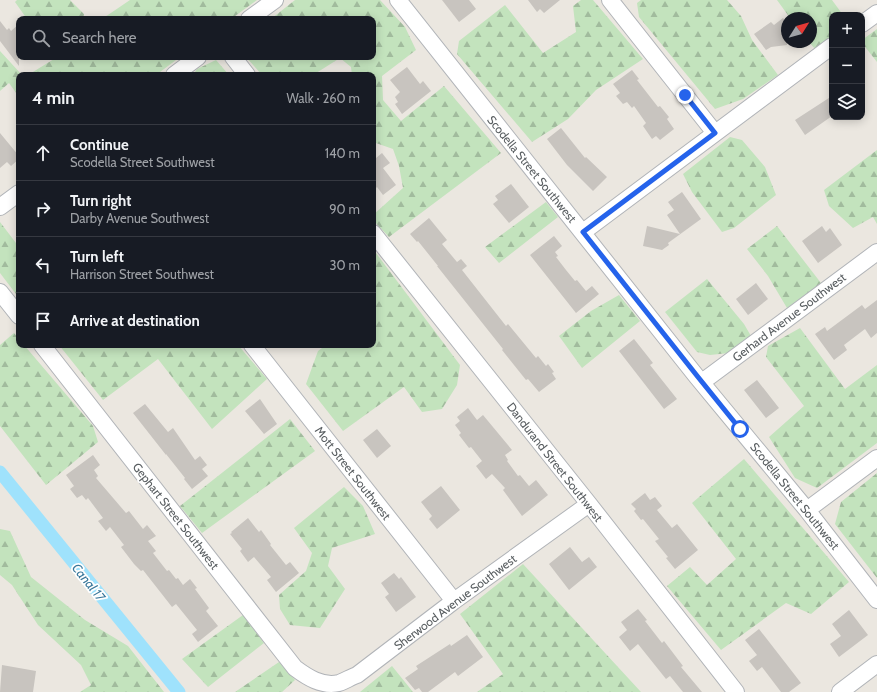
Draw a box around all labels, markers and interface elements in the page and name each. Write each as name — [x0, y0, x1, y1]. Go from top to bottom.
north arrow — [781, 12, 817, 48]
map controls — [829, 12, 865, 120]
button: + — [829, 12, 865, 48]
search box — [16, 16, 376, 60]
icon: search — [30, 27, 52, 49]
text: Search here — [62, 29, 137, 47]
button: − — [829, 48, 865, 84]
button: layers — [829, 84, 865, 120]
route end — [676, 86, 694, 104]
text: 4 min — [32, 88, 75, 108]
text: Walk · 260 m — [287, 90, 360, 106]
street label: Scodella Street Southwest — [484, 112, 580, 226]
text: Continue — [70, 136, 129, 154]
icon: ahead — [32, 142, 54, 164]
text: 140 m — [325, 145, 360, 161]
text: Scodella Street Southwest — [70, 154, 215, 170]
text: Turn right — [70, 192, 131, 210]
icon: right — [32, 198, 54, 220]
text: 90 m — [329, 201, 360, 217]
text: Darby Avenue Southwest — [70, 210, 209, 226]
text: Turn left — [70, 248, 124, 266]
icon: left — [32, 254, 54, 276]
text: 30 m — [330, 257, 360, 273]
text: Harrison Street Southwest — [70, 266, 214, 282]
street label: Gerhard Avenue Southwest — [729, 269, 849, 365]
icon: arrive — [32, 310, 54, 332]
text: Arrive at destination — [70, 312, 200, 330]
street label: Dandurand Street Southwest — [504, 399, 606, 525]
route start — [731, 420, 749, 438]
street label: Mott Street Southwest — [312, 423, 394, 523]
street label: Scodella Street Southwest — [747, 439, 843, 553]
street label: Gephart Street Southwest — [130, 460, 222, 572]
street label: Sherwood Avenue Southwest — [391, 551, 519, 653]
water label: Canal 17 — [69, 560, 110, 605]

